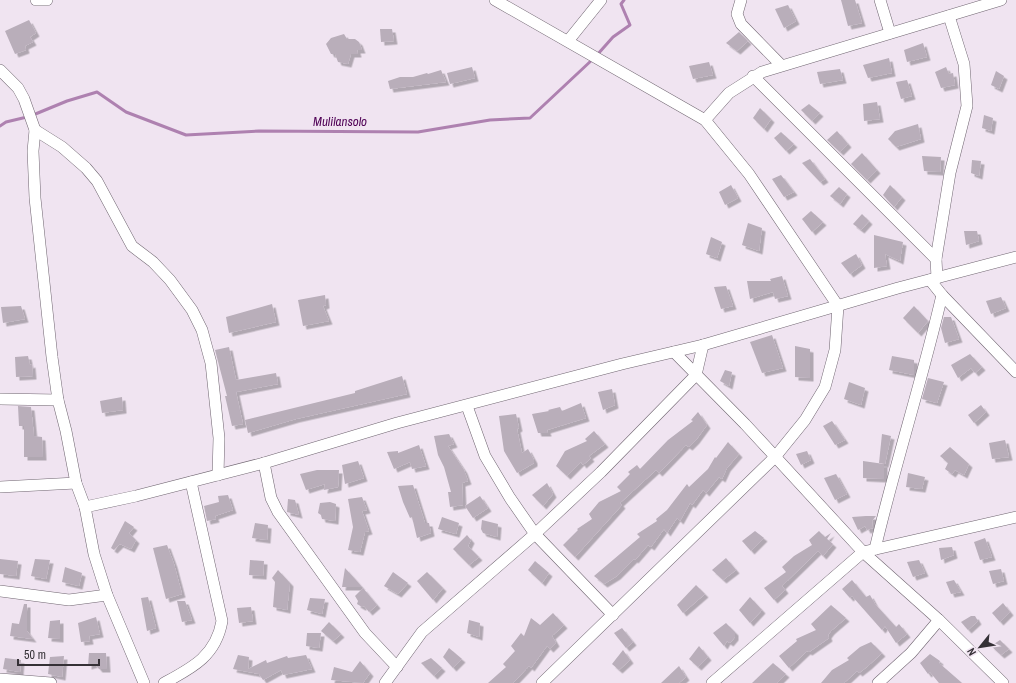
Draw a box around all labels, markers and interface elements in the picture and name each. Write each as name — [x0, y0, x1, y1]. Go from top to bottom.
water label: Mulilansolo — [313, 113, 367, 130]
north arrow — [960, 627, 1000, 667]
scale bar — [18, 641, 99, 667]
text: N — [964, 646, 979, 658]
text: 50 m — [24, 647, 46, 663]

